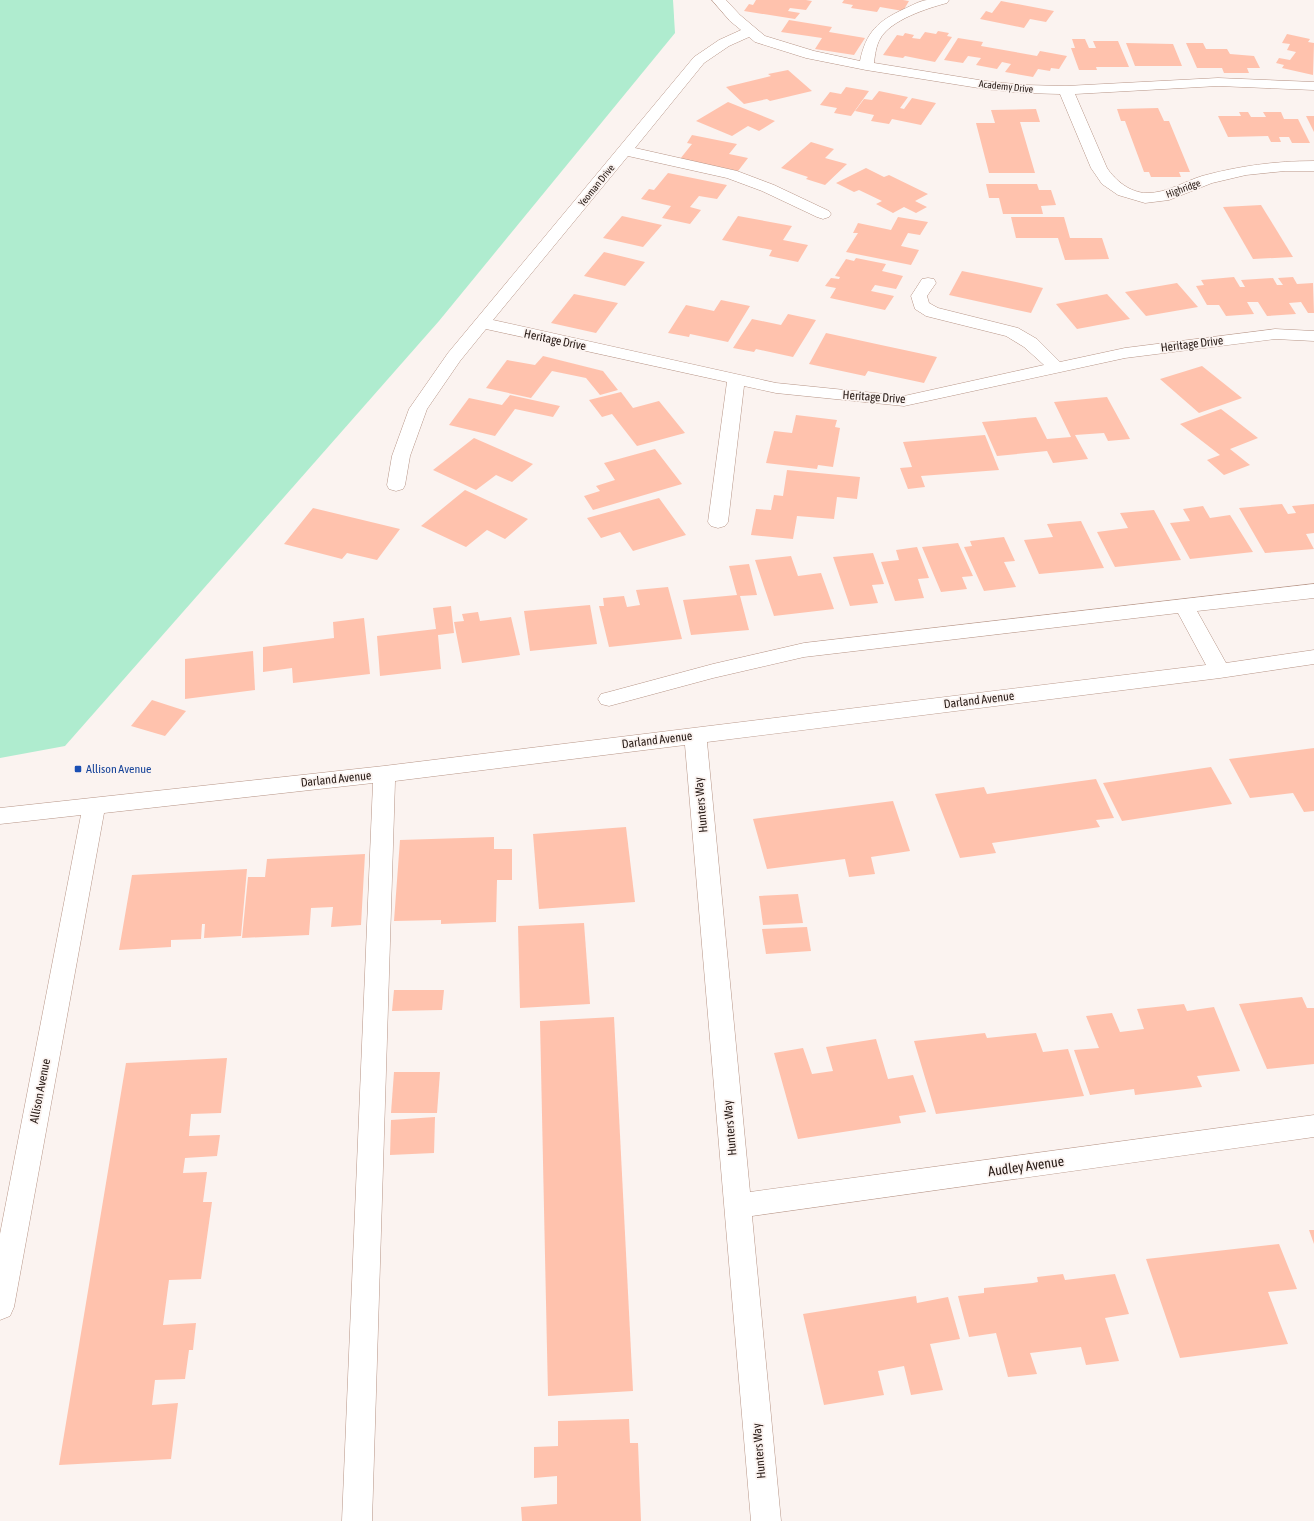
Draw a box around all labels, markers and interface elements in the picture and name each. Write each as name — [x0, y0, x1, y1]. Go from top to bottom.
street label: Academy Drive — [978, 78, 1034, 95]
street label: Yeoman Drive — [576, 162, 617, 208]
street label: Highridge — [1164, 177, 1202, 200]
street label: Heritage Drive — [523, 327, 587, 353]
street label: Heritage Drive — [1160, 333, 1224, 355]
street label: Heritage Drive — [842, 388, 906, 406]
street label: Darland Avenue — [943, 689, 1015, 711]
street label: Darland Avenue — [621, 729, 693, 751]
place label: Allison Avenue — [86, 762, 152, 776]
marker: Allison Avenue — [73, 764, 83, 774]
street label: Darland Avenue — [300, 768, 372, 790]
street label: Hunters Way — [692, 777, 710, 833]
street label: Allison Avenue — [27, 1057, 53, 1125]
street label: Hunters Way — [721, 1100, 739, 1156]
street label: Audley Avenue — [987, 1153, 1065, 1179]
street label: Hunters Way — [750, 1423, 768, 1479]

